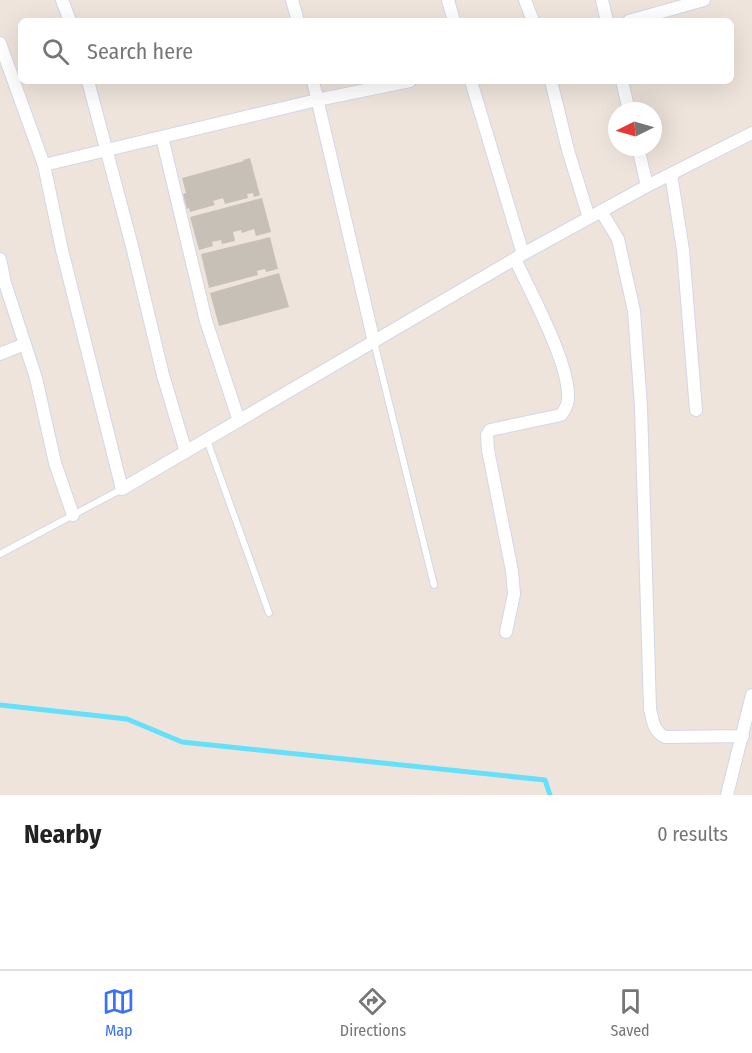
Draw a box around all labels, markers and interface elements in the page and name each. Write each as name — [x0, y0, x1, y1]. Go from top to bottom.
search box — [18, 18, 734, 84]
icon: search — [39, 35, 72, 68]
text: Search here — [87, 38, 193, 65]
north arrow — [608, 102, 662, 156]
text: Nearby — [24, 819, 101, 850]
text: 0 results — [657, 822, 728, 846]
tab: Map — [102, 985, 135, 1040]
tab: Directions — [340, 985, 406, 1040]
tab: Saved — [611, 985, 650, 1040]

